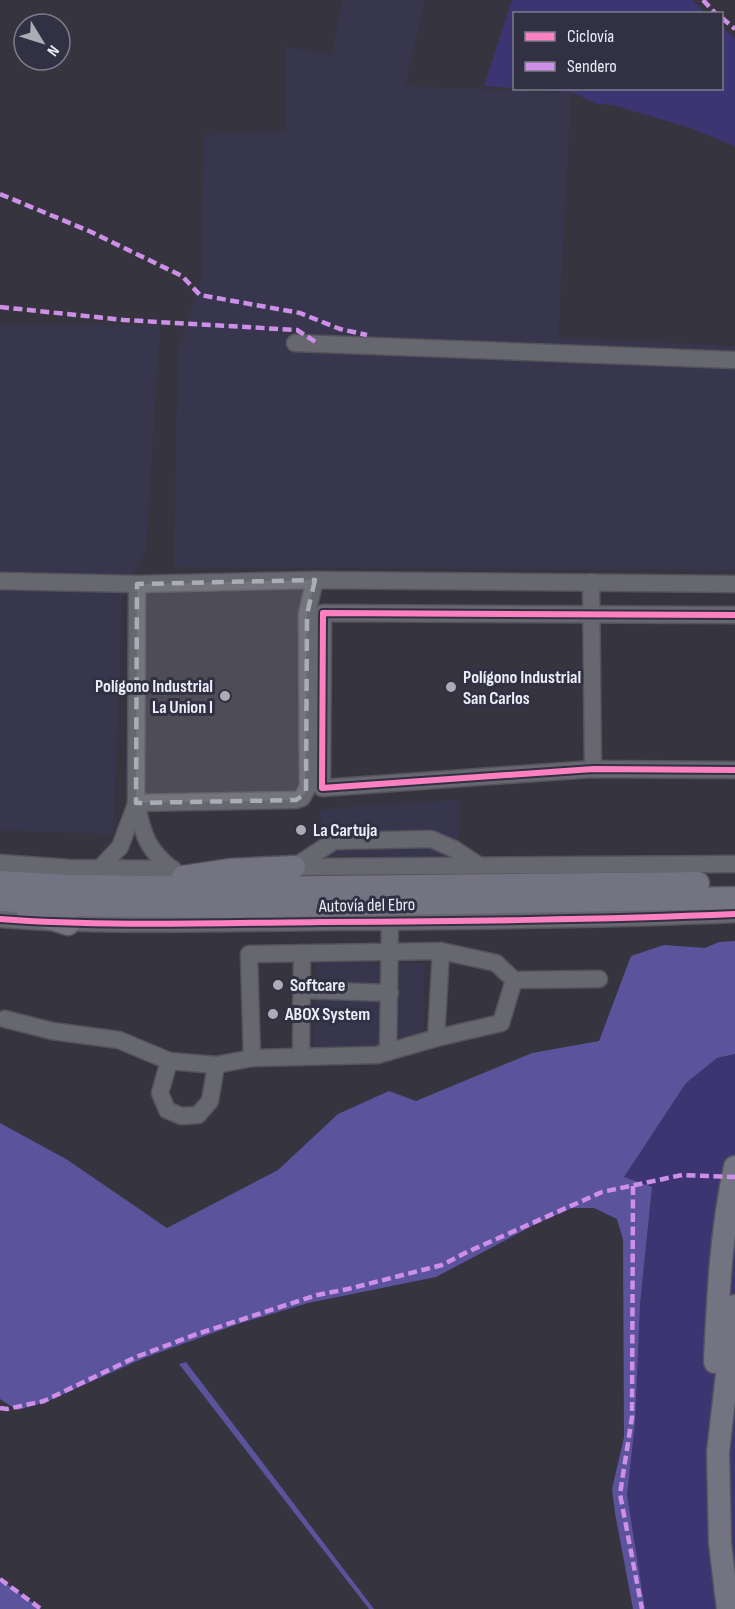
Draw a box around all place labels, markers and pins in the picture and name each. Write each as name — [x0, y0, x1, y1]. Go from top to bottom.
place label: Polígono Industrial San Carlos — [463, 667, 581, 709]
place label: Polígono Industrial La Union I — [95, 676, 213, 718]
marker: Polígono Industrial San Carlos — [444, 680, 458, 694]
marker: Polígono Industrial La Union I — [218, 689, 232, 703]
place label: La Cartuja — [313, 820, 377, 841]
marker: La Cartuja — [294, 823, 308, 837]
place label: Softcare — [290, 975, 345, 996]
marker: Softcare — [271, 978, 285, 992]
place label: ABOX System — [284, 1004, 370, 1025]
marker: ABOX System — [266, 1007, 280, 1021]

